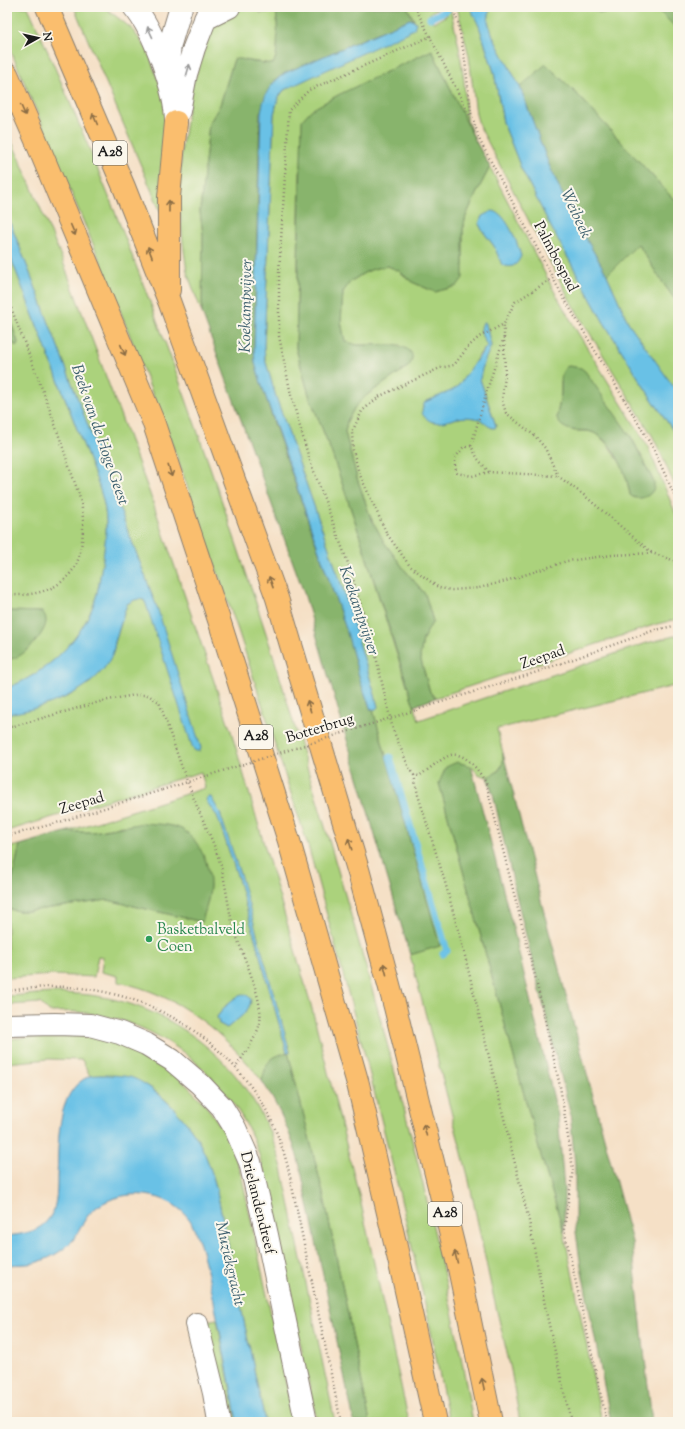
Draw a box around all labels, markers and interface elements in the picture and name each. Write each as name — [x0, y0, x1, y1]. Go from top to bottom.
north arrow — [18, 18, 58, 58]
one-way arrow — [145, 26, 153, 38]
text: N — [38, 30, 55, 42]
one-way arrow — [185, 64, 192, 77]
one-way arrow — [20, 104, 27, 116]
one-way arrow — [90, 113, 98, 125]
road number: A28 — [93, 141, 127, 165]
water label: Weibeek — [554, 186, 596, 242]
one-way arrow — [165, 200, 173, 213]
street label: Palmbospad — [528, 218, 583, 297]
one-way arrow — [70, 223, 78, 235]
one-way arrow — [145, 246, 153, 258]
water label: Koekampvijver — [235, 259, 259, 353]
one-way arrow — [120, 343, 128, 355]
water label: Beek van de Hoge Geest — [64, 362, 134, 509]
one-way arrow — [167, 465, 174, 478]
water label: Koekampvijver — [332, 563, 384, 659]
one-way arrow — [266, 576, 274, 588]
street label: Zeepad — [518, 640, 569, 675]
one-way arrow — [305, 700, 312, 713]
street label: Botterbrug — [283, 709, 357, 749]
road number: A28 — [239, 725, 273, 749]
street label: Zeepad — [57, 787, 107, 821]
one-way arrow — [346, 838, 353, 851]
place label: Basketbalveld Coen — [157, 920, 246, 958]
marker: Basketbalveld Coen — [144, 934, 154, 944]
one-way arrow — [381, 963, 388, 976]
one-way arrow — [420, 1124, 428, 1137]
street label: Drielandendreef — [234, 1149, 280, 1258]
road number: A28 — [428, 1202, 462, 1226]
water label: Muziekgracht — [208, 1219, 250, 1309]
one-way arrow — [452, 1250, 459, 1263]
one-way arrow — [478, 1378, 486, 1391]

